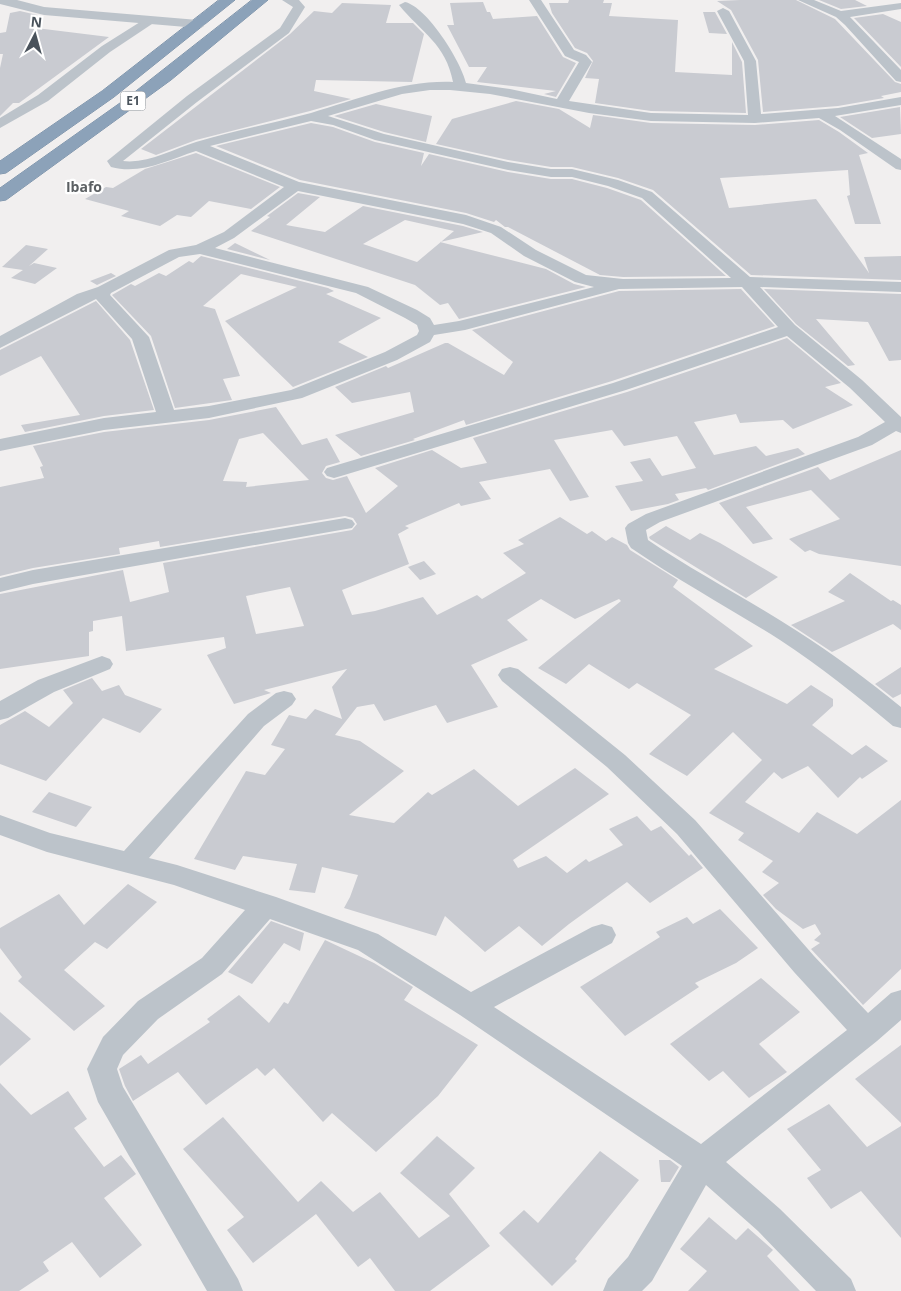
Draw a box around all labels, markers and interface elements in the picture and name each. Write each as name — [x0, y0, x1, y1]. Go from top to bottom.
north arrow — [10, 10, 60, 60]
text: N — [30, 12, 43, 32]
road number: E1 — [120, 92, 146, 110]
district label: Ibafo — [66, 177, 102, 196]

